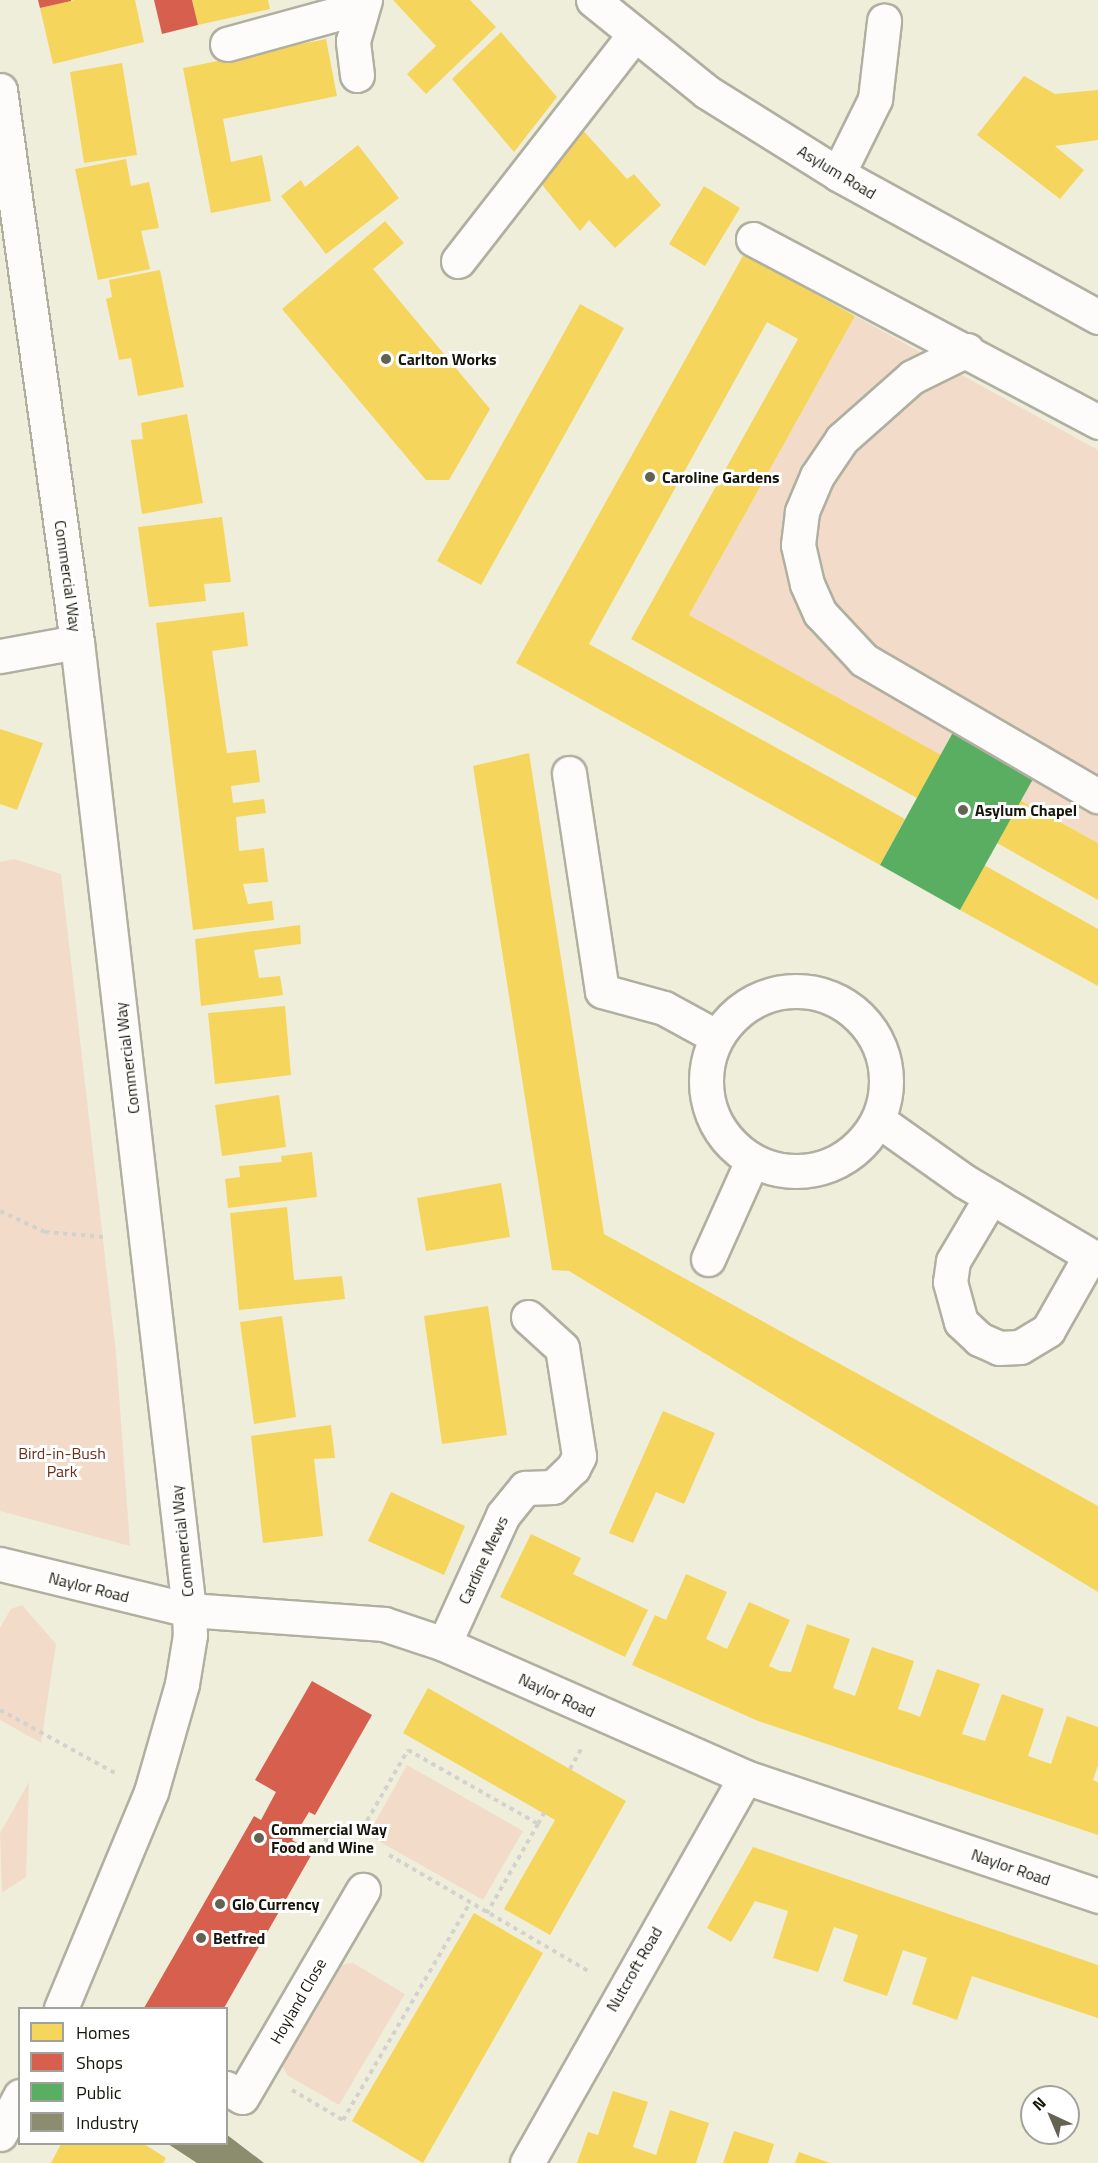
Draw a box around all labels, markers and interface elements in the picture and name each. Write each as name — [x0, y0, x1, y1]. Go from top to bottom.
street label: Asylum Road — [794, 141, 880, 203]
place label: Carlton Works — [398, 349, 497, 369]
marker: Carlton Works — [379, 352, 393, 366]
place label: Caroline Gardens — [662, 467, 780, 487]
marker: Caroline Gardens — [643, 470, 657, 484]
street label: Commercial Way — [51, 519, 85, 633]
place label: Asylum Chapel — [975, 800, 1077, 820]
marker: Asylum Chapel — [956, 803, 970, 817]
street label: Commercial Way — [111, 1001, 143, 1115]
park label: Bird-in-Bush Park — [18, 1443, 106, 1481]
street label: Commercial Way — [167, 1484, 197, 1598]
street label: Cardine Mews — [454, 1513, 512, 1607]
street label: Naylor Road — [47, 1568, 131, 1606]
street label: Naylor Road — [516, 1669, 598, 1721]
place label: Commercial Way Food and Wine — [271, 1819, 387, 1857]
marker: Commercial Way Food and Wine — [252, 1831, 266, 1845]
street label: Naylor Road — [969, 1845, 1053, 1889]
place label: Glo Currency — [232, 1894, 320, 1914]
marker: Glo Currency — [213, 1897, 227, 1911]
street label: Nutcroft Road — [602, 1923, 666, 2015]
place label: Betfred — [213, 1928, 265, 1948]
marker: Betfred — [194, 1931, 208, 1945]
street label: Hoyland Close — [266, 1955, 330, 2047]
legend — [18, 2007, 228, 2145]
text: Homes — [76, 2019, 130, 2046]
text: Shops — [76, 2049, 123, 2076]
text: Public — [76, 2079, 122, 2106]
north arrow — [1020, 2085, 1080, 2145]
text: N — [1027, 2091, 1051, 2116]
text: Industry — [76, 2109, 139, 2136]

